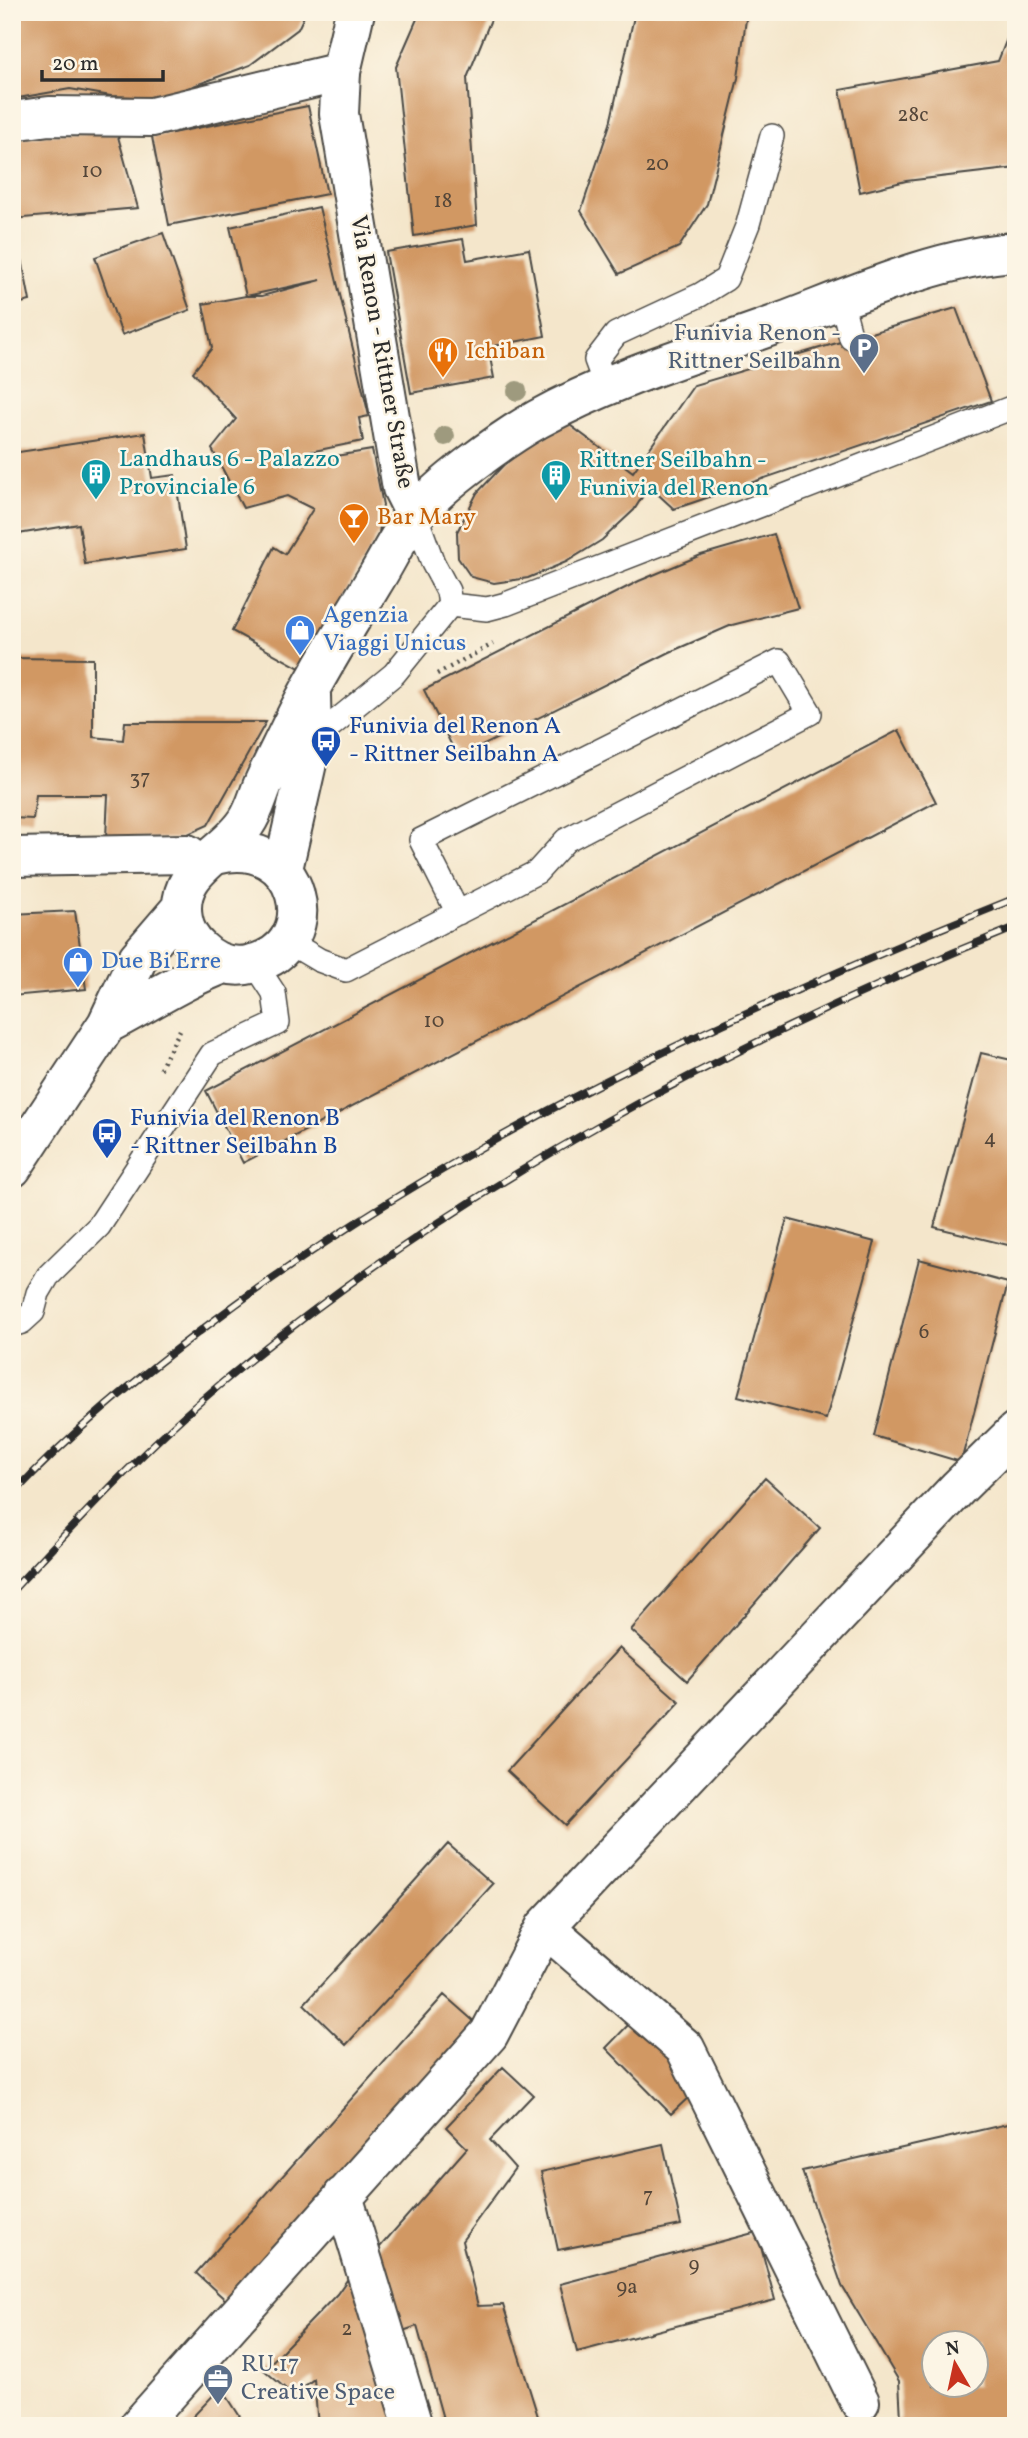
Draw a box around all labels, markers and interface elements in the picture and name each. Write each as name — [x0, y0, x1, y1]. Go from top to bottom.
scale bar — [42, 38, 163, 82]
text: 20 m — [52, 50, 98, 79]
house number: 28c — [897, 101, 929, 130]
house number: 20 — [645, 150, 669, 179]
house number: 10 — [82, 157, 102, 186]
house number: 18 — [434, 187, 452, 216]
street label: Via Renon - Rittner Straße — [340, 213, 422, 491]
place label: Funivia Renon - Rittner Seilbahn — [667, 317, 841, 379]
parking icon: Funivia Renon - Rittner Seilbahn — [847, 331, 881, 375]
restaurant icon: Ichiban — [426, 335, 460, 379]
place label: Ichiban — [466, 335, 546, 369]
place label: Landhaus 6 - Palazzo Provinciale 6 — [119, 443, 340, 505]
place label: Rittner Seilbahn - Funivia del Renon — [579, 444, 769, 506]
building icon: Landhaus 6 - Palazzo Provinciale 6 — [79, 457, 113, 501]
building icon: Rittner Seilbahn - Funivia del Renon — [539, 458, 573, 502]
bar icon: Bar Mary — [337, 501, 371, 545]
place label: Bar Mary — [377, 501, 476, 535]
place label: Agenzia Viaggi Unicus — [323, 599, 466, 661]
shop icon: Agenzia Viaggi Unicus — [283, 613, 317, 657]
place label: Funivia del Renon A - Rittner Seilbahn A — [349, 710, 561, 772]
bus stop icon: Funivia del Renon A - Rittner Seilbahn A — [309, 724, 343, 768]
house number: 37 — [130, 764, 150, 793]
shop icon: Due Bi Erre — [61, 945, 95, 989]
place label: Due Bi Erre — [101, 945, 221, 979]
house number: 10 — [424, 1007, 444, 1036]
place label: Funivia del Renon B - Rittner Seilbahn B — [130, 1102, 340, 1164]
bus stop icon: Funivia del Renon B - Rittner Seilbahn B — [90, 1116, 124, 1160]
house number: 4 — [984, 1124, 996, 1153]
house number: 6 — [919, 1318, 929, 1347]
house number: 7 — [643, 2182, 653, 2211]
house number: 9 — [689, 2251, 700, 2280]
house number: 9a — [616, 2273, 638, 2302]
house number: 2 — [341, 2315, 353, 2344]
north arrow — [920, 2330, 990, 2400]
text: N — [944, 2335, 962, 2363]
place label: RU.17 Creative Space — [241, 2348, 395, 2410]
office icon: RU.17 Creative Space — [201, 2362, 235, 2406]

